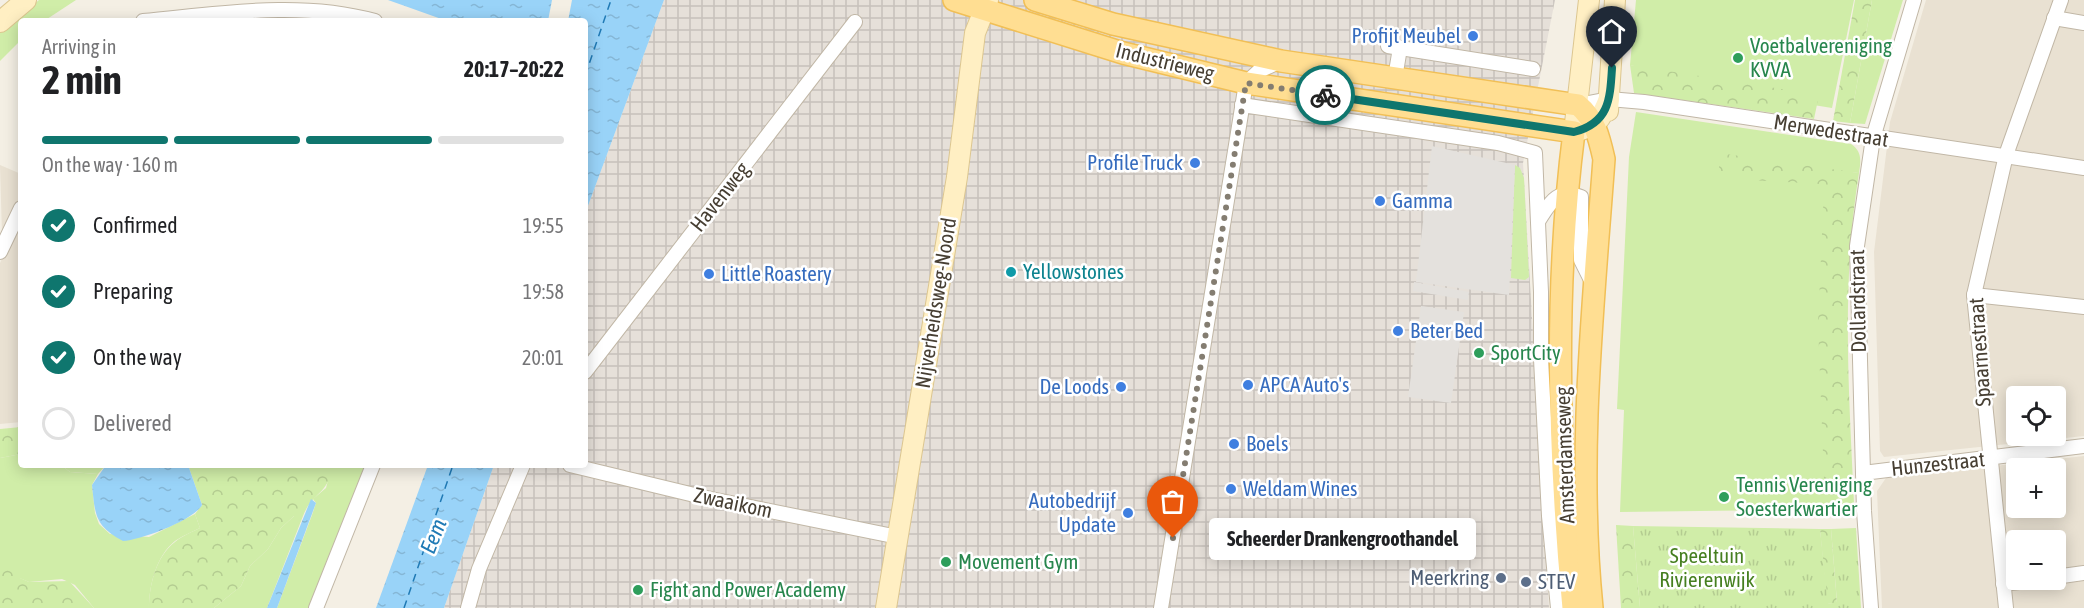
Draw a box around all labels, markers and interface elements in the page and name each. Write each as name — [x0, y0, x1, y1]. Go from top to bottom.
pin — [1586, 6, 1637, 68]
icon: home — [1595, 15, 1628, 48]
place label: Profijt Meubel — [1351, 23, 1461, 47]
marker: Profijt Meubel — [1466, 29, 1480, 43]
place label: Voetbalvereniging KVVA — [1750, 33, 1892, 81]
text: Arriving in — [42, 35, 116, 58]
street label: Industrieweg — [1114, 37, 1217, 85]
marker: Voetbalvereniging KVVA — [1731, 51, 1745, 65]
text: 20:17–20:22 — [464, 56, 564, 82]
text: 2 min — [42, 58, 122, 102]
courier — [1295, 65, 1355, 125]
icon: bike — [1309, 79, 1342, 112]
street label: Merwedestraat — [1772, 109, 1890, 151]
place label: Profile Truck — [1087, 150, 1183, 174]
text: On the way · 160 m — [42, 153, 178, 176]
marker: Profile Truck — [1188, 156, 1202, 170]
street label: Havenweg — [685, 157, 754, 236]
place label: Gamma — [1392, 188, 1453, 212]
marker: Gamma — [1373, 194, 1387, 208]
icon: check — [42, 209, 75, 242]
text: Confirmed — [93, 212, 178, 238]
text: 19:55 — [523, 214, 564, 237]
street label: Nijverheidsweg-Noord — [910, 216, 960, 390]
street label: Dollardstraat — [1844, 249, 1870, 353]
place label: Yellowstones — [1023, 259, 1124, 283]
place label: Little Roastery — [721, 261, 832, 285]
marker: Yellowstones — [1004, 265, 1018, 279]
marker: Little Roastery — [702, 267, 716, 281]
icon: check — [42, 275, 75, 308]
text: Preparing — [93, 278, 173, 304]
text: 19:58 — [523, 280, 564, 303]
street label: Spaarnestraat — [1963, 297, 1995, 407]
place label: Beter Bed — [1410, 318, 1483, 342]
marker: Beter Bed — [1391, 324, 1405, 338]
place label: SportCity — [1491, 340, 1561, 364]
icon: check — [42, 341, 75, 374]
text: On the way — [93, 344, 182, 370]
text: 20:01 — [522, 346, 564, 369]
marker: SportCity — [1472, 346, 1486, 360]
place label: APCA Auto's — [1260, 372, 1349, 396]
place label: De Loods — [1040, 374, 1109, 398]
marker: APCA Auto's — [1241, 378, 1255, 392]
marker: De Loods — [1114, 380, 1128, 394]
street label: Amsterdamseweg — [1550, 386, 1578, 524]
map controls — [2006, 386, 2066, 590]
button: locate — [2006, 386, 2066, 446]
text: Delivered — [93, 410, 172, 436]
place label: Boels — [1246, 431, 1288, 455]
marker: Boels — [1227, 437, 1241, 451]
street label: Hunzestraat — [1890, 446, 1986, 480]
button: + — [2006, 458, 2066, 518]
place label: Tennis Vereniging Soesterkwartier — [1736, 472, 1872, 520]
pin — [1147, 476, 1198, 538]
place label: Weldam Wines — [1243, 476, 1357, 500]
street label: Zwaaikom — [692, 482, 775, 522]
marker: Weldam Wines — [1224, 482, 1238, 496]
icon: bag — [1156, 485, 1189, 518]
place label: Autobedrijf Update — [1029, 488, 1116, 536]
marker: Tennis Vereniging Soesterkwartier — [1717, 490, 1731, 504]
marker: Autobedrijf Update — [1121, 506, 1135, 520]
water label: Eem — [414, 515, 452, 557]
callout: Scheerder Drankengroothandel — [1209, 517, 1476, 559]
text: Scheerder Drankengroothandel — [1227, 527, 1458, 550]
button: − — [2006, 530, 2066, 590]
park label: Speeltuin Rivierenwijk — [1659, 543, 1755, 591]
place label: Movement Gym — [958, 549, 1078, 573]
marker: Movement Gym — [939, 555, 953, 569]
place label: Meerkring — [1410, 565, 1489, 589]
place label: STEV — [1538, 569, 1576, 593]
marker: Meerkring — [1494, 571, 1508, 585]
marker: STEV — [1519, 575, 1533, 589]
place label: Fight and Power Academy — [650, 577, 846, 601]
marker: Fight and Power Academy — [631, 583, 645, 597]

